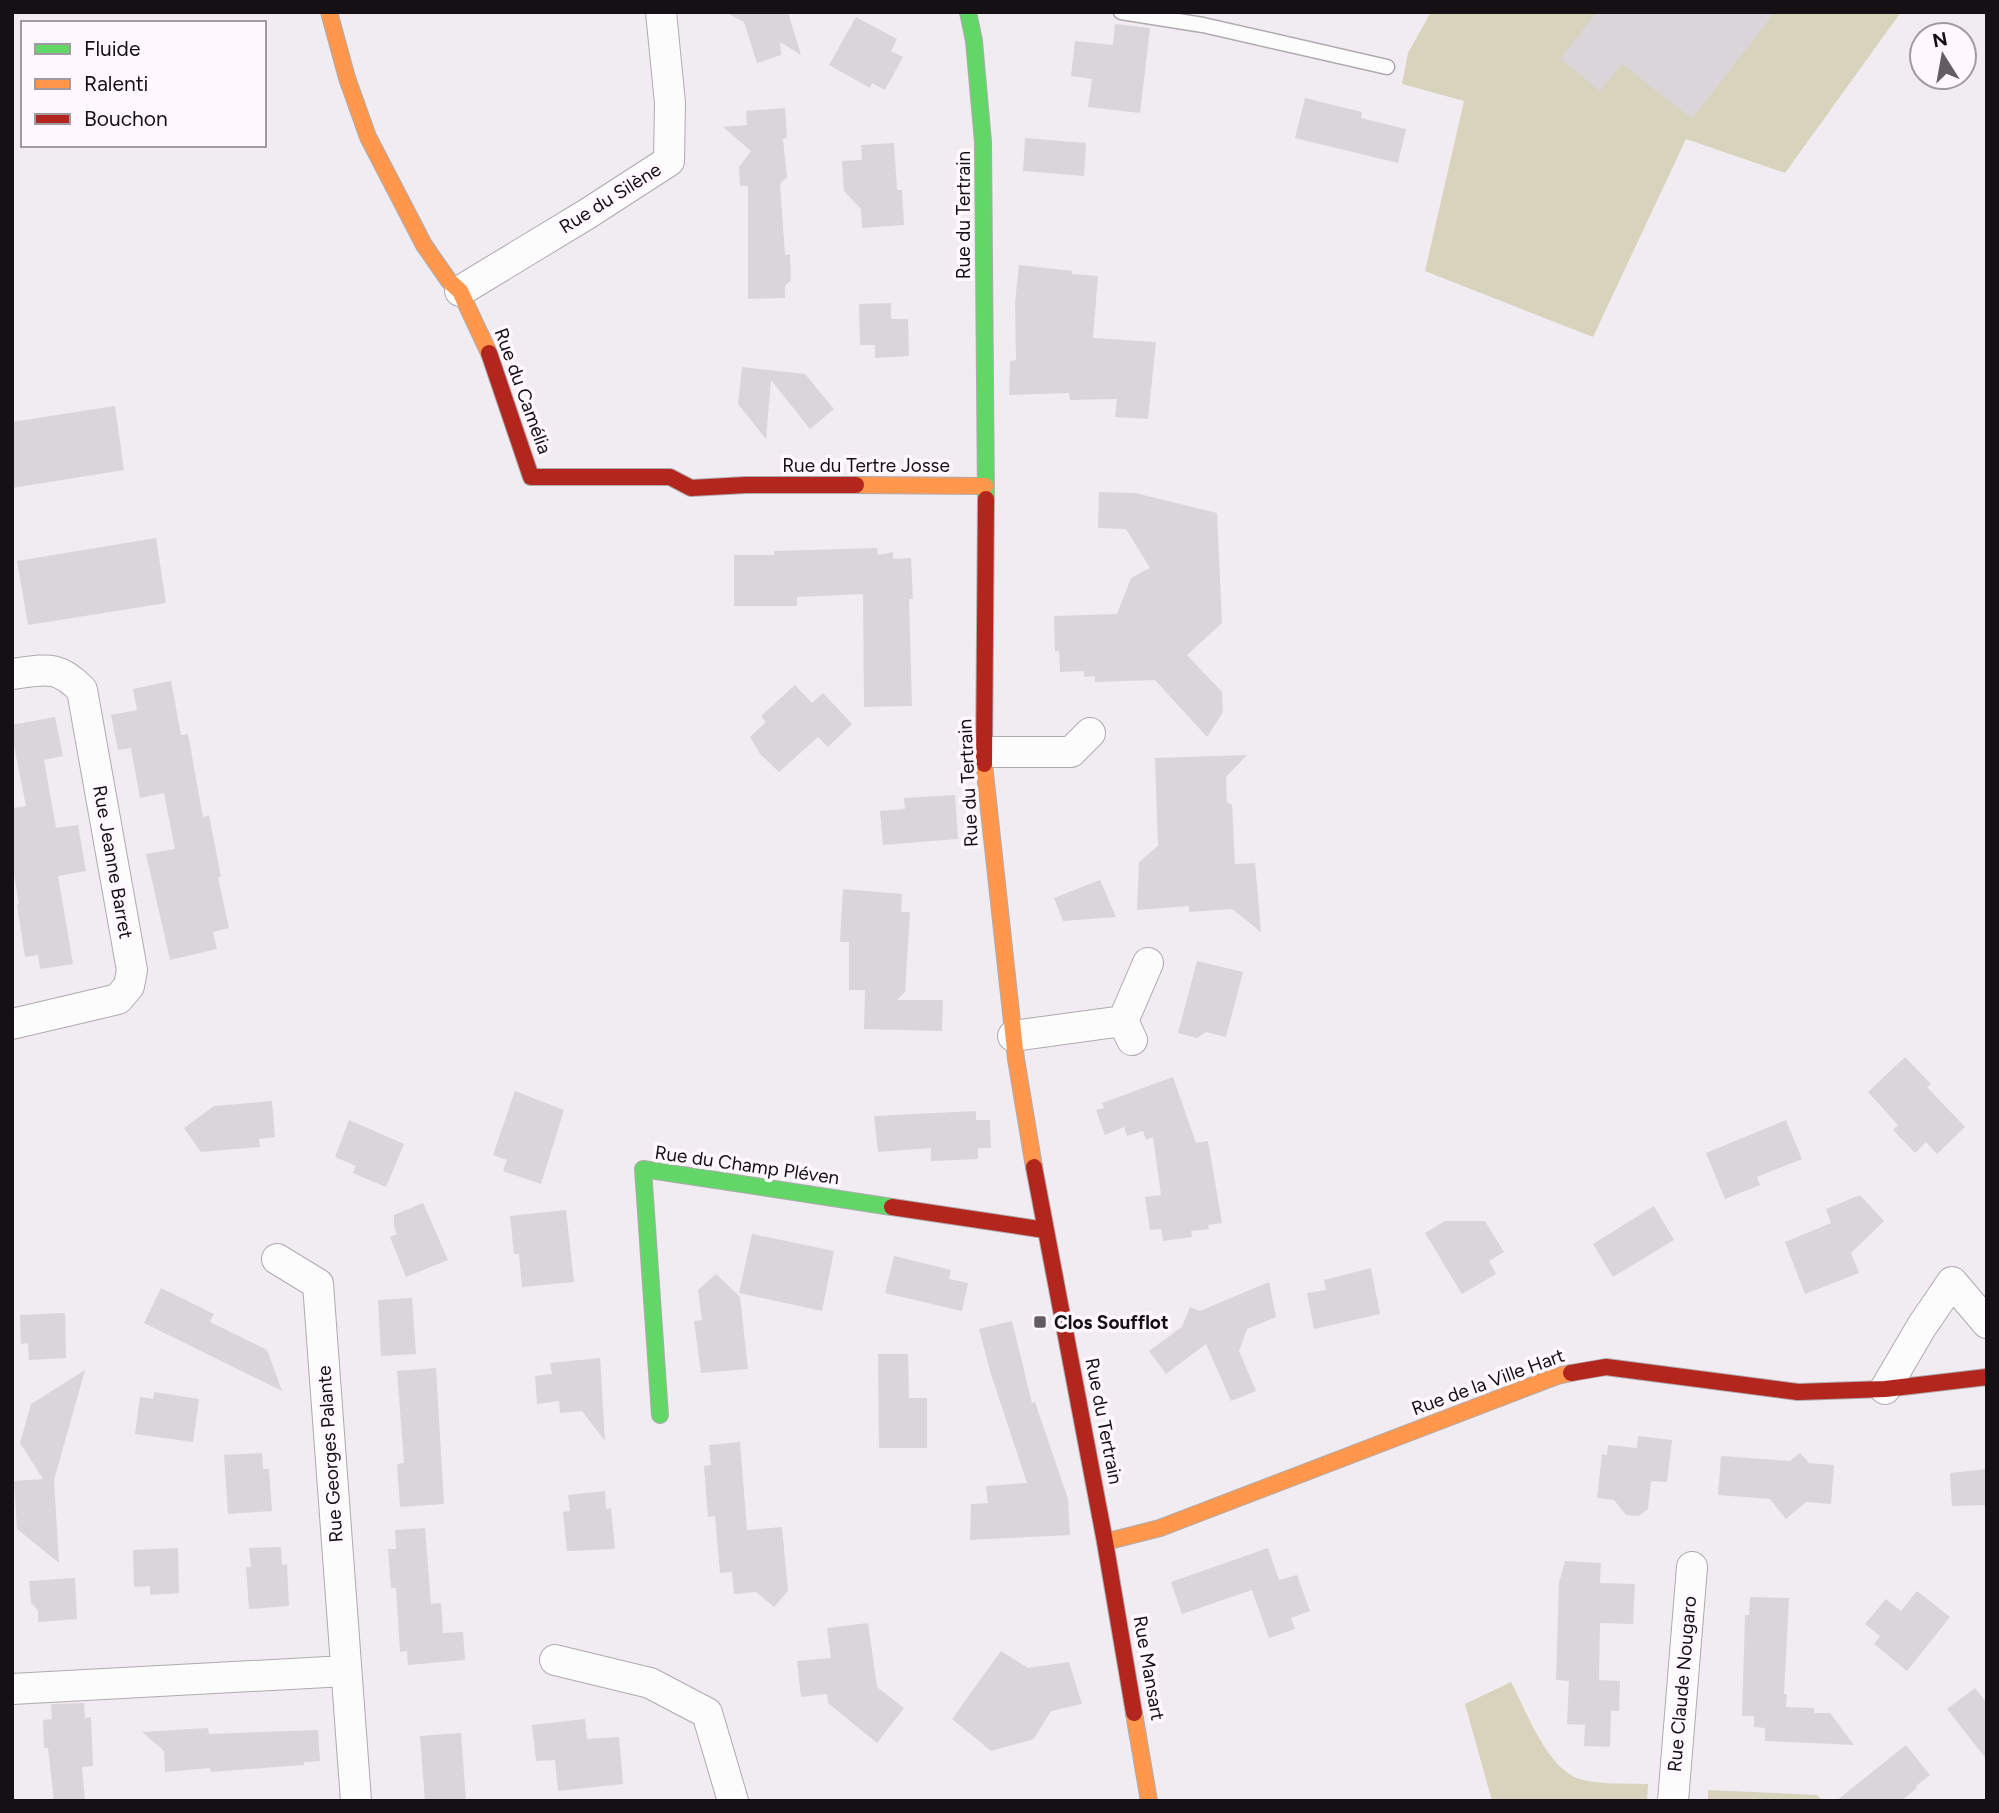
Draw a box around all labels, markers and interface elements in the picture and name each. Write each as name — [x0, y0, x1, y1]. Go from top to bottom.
legend — [21, 21, 266, 147]
north arrow — [1908, 21, 1978, 91]
text: N — [1930, 27, 1949, 52]
text: Fluide — [84, 36, 140, 61]
text: Ralenti — [84, 71, 148, 96]
text: Bouchon — [84, 106, 168, 131]
street label: Rue du Tertrain — [952, 151, 975, 279]
street label: Rue du Silène — [555, 158, 665, 238]
street label: Rue du Camélia — [490, 325, 556, 457]
street label: Rue du Tertre Josse — [782, 454, 950, 477]
street label: Rue du Tertrain — [953, 718, 983, 848]
street label: Rue Jeanne Barret — [88, 783, 138, 941]
street label: Rue du Champ Pléven — [653, 1141, 841, 1189]
place label: Clos Soufflot — [1054, 1311, 1169, 1334]
marker: Clos Soufflot — [1032, 1314, 1048, 1330]
street label: Rue de la Ville Hart — [1408, 1344, 1568, 1420]
street label: Rue du Tertrain — [1080, 1356, 1128, 1486]
street label: Rue Georges Palante — [312, 1365, 348, 1543]
street label: Rue Claude Nougaro — [1663, 1595, 1701, 1773]
street label: Rue Mansart — [1128, 1614, 1170, 1722]

